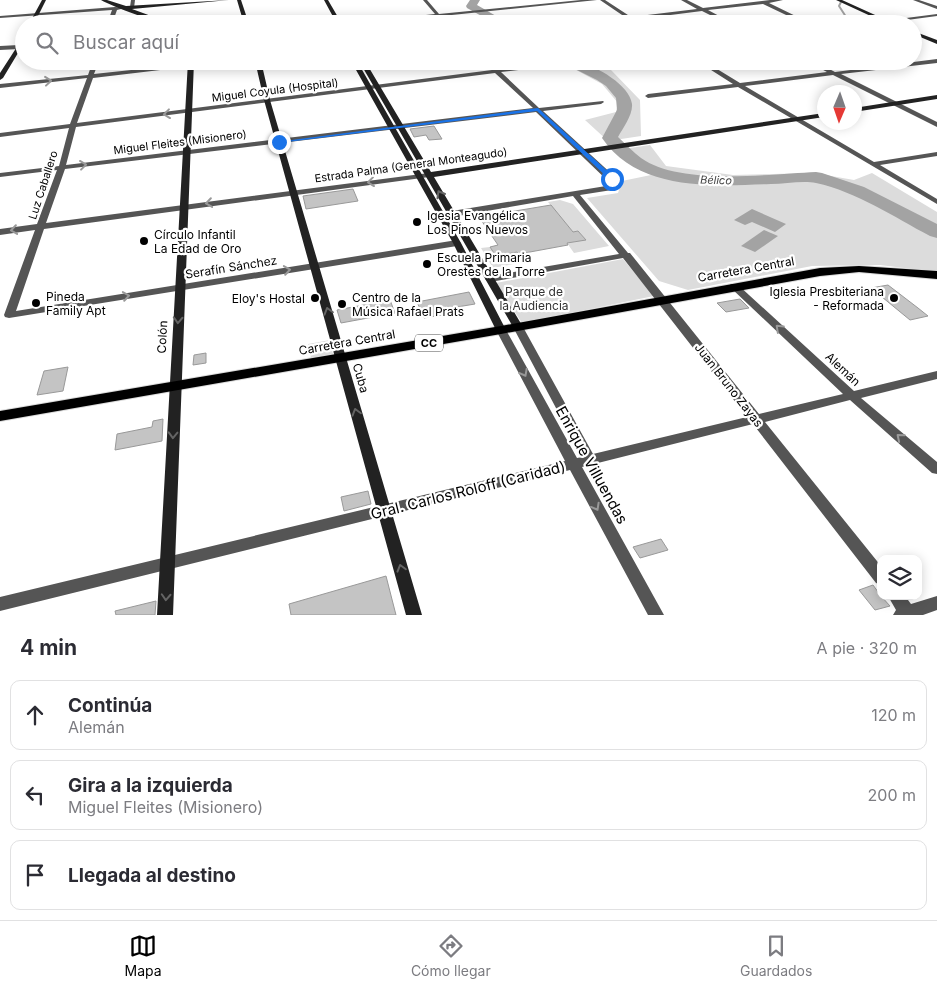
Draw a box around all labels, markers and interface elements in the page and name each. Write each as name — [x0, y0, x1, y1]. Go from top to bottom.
search box — [15, 15, 922, 70]
icon: search — [33, 29, 61, 57]
text: Buscar aquí — [73, 31, 179, 54]
street label: Miguel Coyula (Hospital) — [211, 75, 339, 105]
one-way arrow — [45, 76, 53, 87]
north arrow — [817, 85, 862, 130]
one-way arrow — [162, 108, 170, 119]
street label: Miguel Fleites (Misionero) — [113, 127, 247, 157]
route end — [268, 131, 291, 154]
street label: Estrada Palma (General Monteagudo) — [314, 145, 508, 185]
street label: Luz Caballero — [25, 148, 61, 221]
one-way arrow — [79, 160, 87, 171]
route start — [601, 168, 624, 191]
water label: Bélico — [700, 172, 733, 188]
one-way arrow — [366, 176, 374, 187]
one-way arrow — [437, 191, 447, 200]
one-way arrow — [205, 198, 214, 208]
place label: Igesia Evangélica Los Pinos Nuevos — [427, 208, 528, 237]
marker: Igesia Evangélica Los Pinos Nuevos — [411, 216, 423, 228]
one-way arrow — [9, 224, 17, 235]
place label: Círculo Infantil La Edad de Oro — [154, 227, 241, 256]
marker: Círculo Infantil La Edad de Oro — [138, 235, 150, 247]
place label: Escuela Primaria Orestes de la Torre — [437, 250, 545, 279]
street label: Serafín Sánchez — [184, 252, 278, 282]
street label: Carretera Central — [696, 253, 796, 285]
marker: Escuela Primaria Orestes de la Torre — [421, 258, 433, 270]
one-way arrow — [282, 266, 291, 276]
park label: Parque de la Audiencia — [499, 284, 569, 313]
place label: Iglesia Presbiteriana - Reformada — [770, 284, 884, 313]
place label: Pineda Family Apt — [46, 289, 106, 318]
place label: Centro de la Música Rafael Prats — [352, 290, 464, 319]
place label: Eloy's Hostal — [232, 291, 305, 306]
one-way arrow — [122, 292, 131, 302]
marker: Eloy's Hostal — [309, 292, 321, 304]
marker: Iglesia Presbiteriana - Reformada — [888, 292, 900, 304]
marker: Pineda Family Apt — [30, 297, 42, 309]
marker: Centro de la Música Rafael Prats — [336, 298, 348, 310]
one-way arrow — [323, 308, 333, 316]
one-way arrow — [173, 316, 184, 324]
street label: Colón — [154, 320, 170, 354]
one-way arrow — [776, 325, 785, 334]
street label: Carretera Central — [297, 326, 397, 358]
road number: CC — [415, 334, 443, 352]
street label: Juan Bruno Zayas — [692, 340, 766, 430]
street label: Alemán — [822, 349, 864, 389]
street label: Cuba — [350, 361, 372, 395]
one-way arrow — [518, 368, 528, 377]
street label: Enrique Villuendas — [552, 403, 632, 527]
one-way arrow — [352, 408, 362, 416]
one-way arrow — [167, 431, 178, 439]
one-way arrow — [897, 434, 906, 443]
street label: Gral. Carlos Roloff (Caridad) — [369, 457, 567, 523]
one-way arrow — [590, 502, 600, 511]
map controls — [877, 555, 922, 600]
button: layers — [877, 555, 922, 600]
one-way arrow — [396, 565, 406, 573]
one-way arrow — [160, 594, 171, 602]
text: 4 min — [20, 635, 77, 660]
text: A pie · 320 m — [817, 638, 917, 658]
text: Continúa — [68, 694, 152, 717]
icon: ahead — [21, 701, 49, 729]
text: 120 m — [871, 705, 916, 725]
text: Alemán — [68, 717, 125, 737]
text: Gira a la izquierda — [68, 774, 233, 797]
icon: left — [21, 781, 49, 809]
text: 200 m — [868, 785, 916, 805]
text: Miguel Fleites (Misionero) — [68, 797, 263, 817]
icon: arrive — [21, 861, 49, 889]
text: Llegada al destino — [68, 864, 236, 887]
tab: Mapa — [125, 932, 162, 979]
tab: Cómo llegar — [411, 932, 491, 979]
tab: Guardados — [740, 932, 812, 979]

